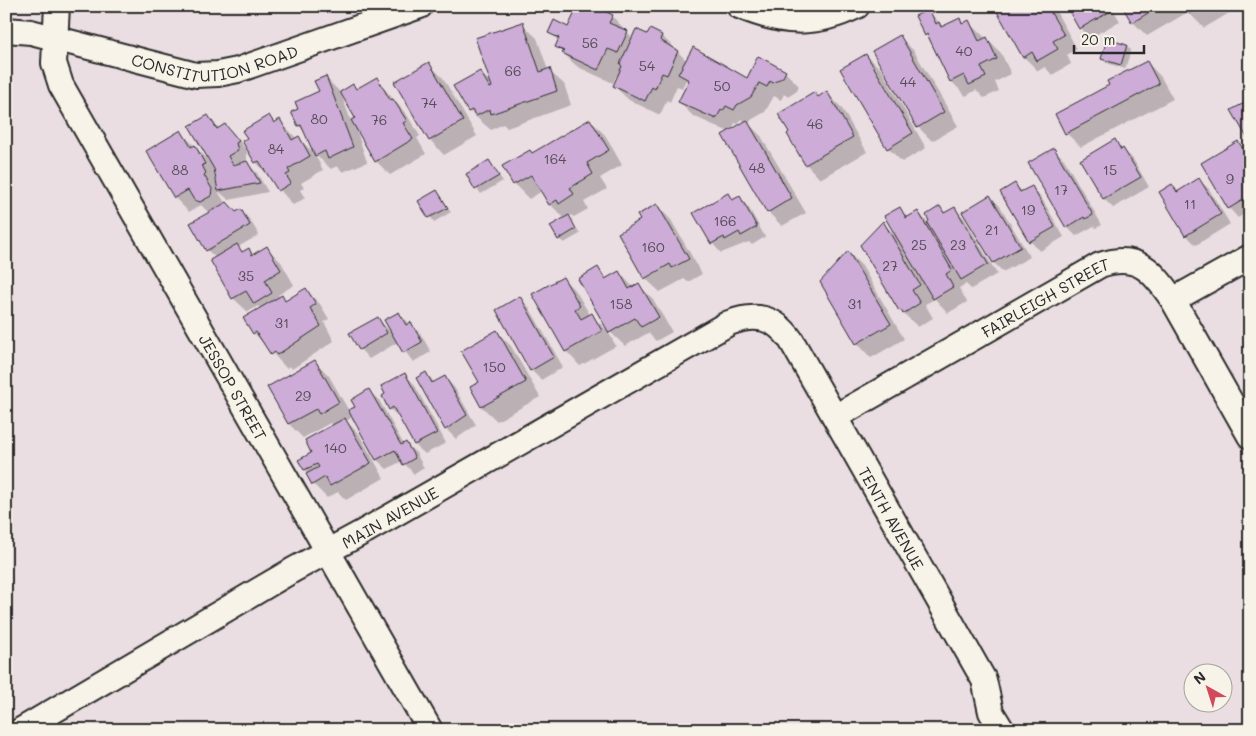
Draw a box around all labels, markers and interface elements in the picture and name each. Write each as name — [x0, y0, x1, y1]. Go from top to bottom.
scale bar — [1074, 22, 1144, 54]
text: 20 m — [1081, 29, 1115, 49]
house number: 56 — [582, 33, 598, 52]
street label: CONSTITUTION ROAD — [129, 39, 300, 86]
house number: 40 — [956, 41, 973, 60]
house number: 54 — [639, 56, 656, 75]
house number: 66 — [505, 61, 521, 80]
house number: 44 — [900, 72, 917, 91]
house number: 50 — [714, 76, 731, 95]
house number: 74 — [421, 93, 438, 112]
house number: 80 — [310, 109, 328, 128]
house number: 76 — [371, 110, 387, 129]
house number: 46 — [807, 114, 823, 133]
house number: 84 — [268, 139, 285, 158]
house number: 164 — [544, 149, 567, 168]
house number: 48 — [749, 158, 765, 177]
house number: 88 — [172, 160, 188, 179]
house number: 15 — [1103, 160, 1117, 179]
house number: 9 — [1226, 169, 1234, 188]
house number: 17 — [1054, 180, 1068, 199]
house number: 11 — [1184, 194, 1196, 213]
house number: 19 — [1021, 200, 1035, 219]
house number: 166 — [713, 211, 737, 230]
house number: 21 — [985, 220, 999, 239]
house number: 25 — [911, 235, 927, 254]
house number: 23 — [950, 235, 966, 254]
house number: 160 — [641, 237, 665, 256]
street label: FAIRLEIGH STREET — [977, 252, 1111, 342]
house number: 27 — [882, 256, 898, 275]
house number: 35 — [238, 266, 254, 285]
house number: 158 — [610, 294, 632, 313]
house number: 31 — [848, 294, 862, 313]
house number: 31 — [275, 313, 289, 332]
street label: JESSOP STREET — [195, 330, 272, 444]
house number: 150 — [482, 357, 506, 376]
house number: 29 — [295, 386, 311, 405]
house number: 140 — [323, 438, 347, 457]
street label: TENTH AVENUE — [854, 463, 930, 573]
street label: MAIN AVENUE — [338, 481, 442, 552]
north arrow — [1184, 664, 1234, 714]
text: N — [1189, 667, 1210, 688]

